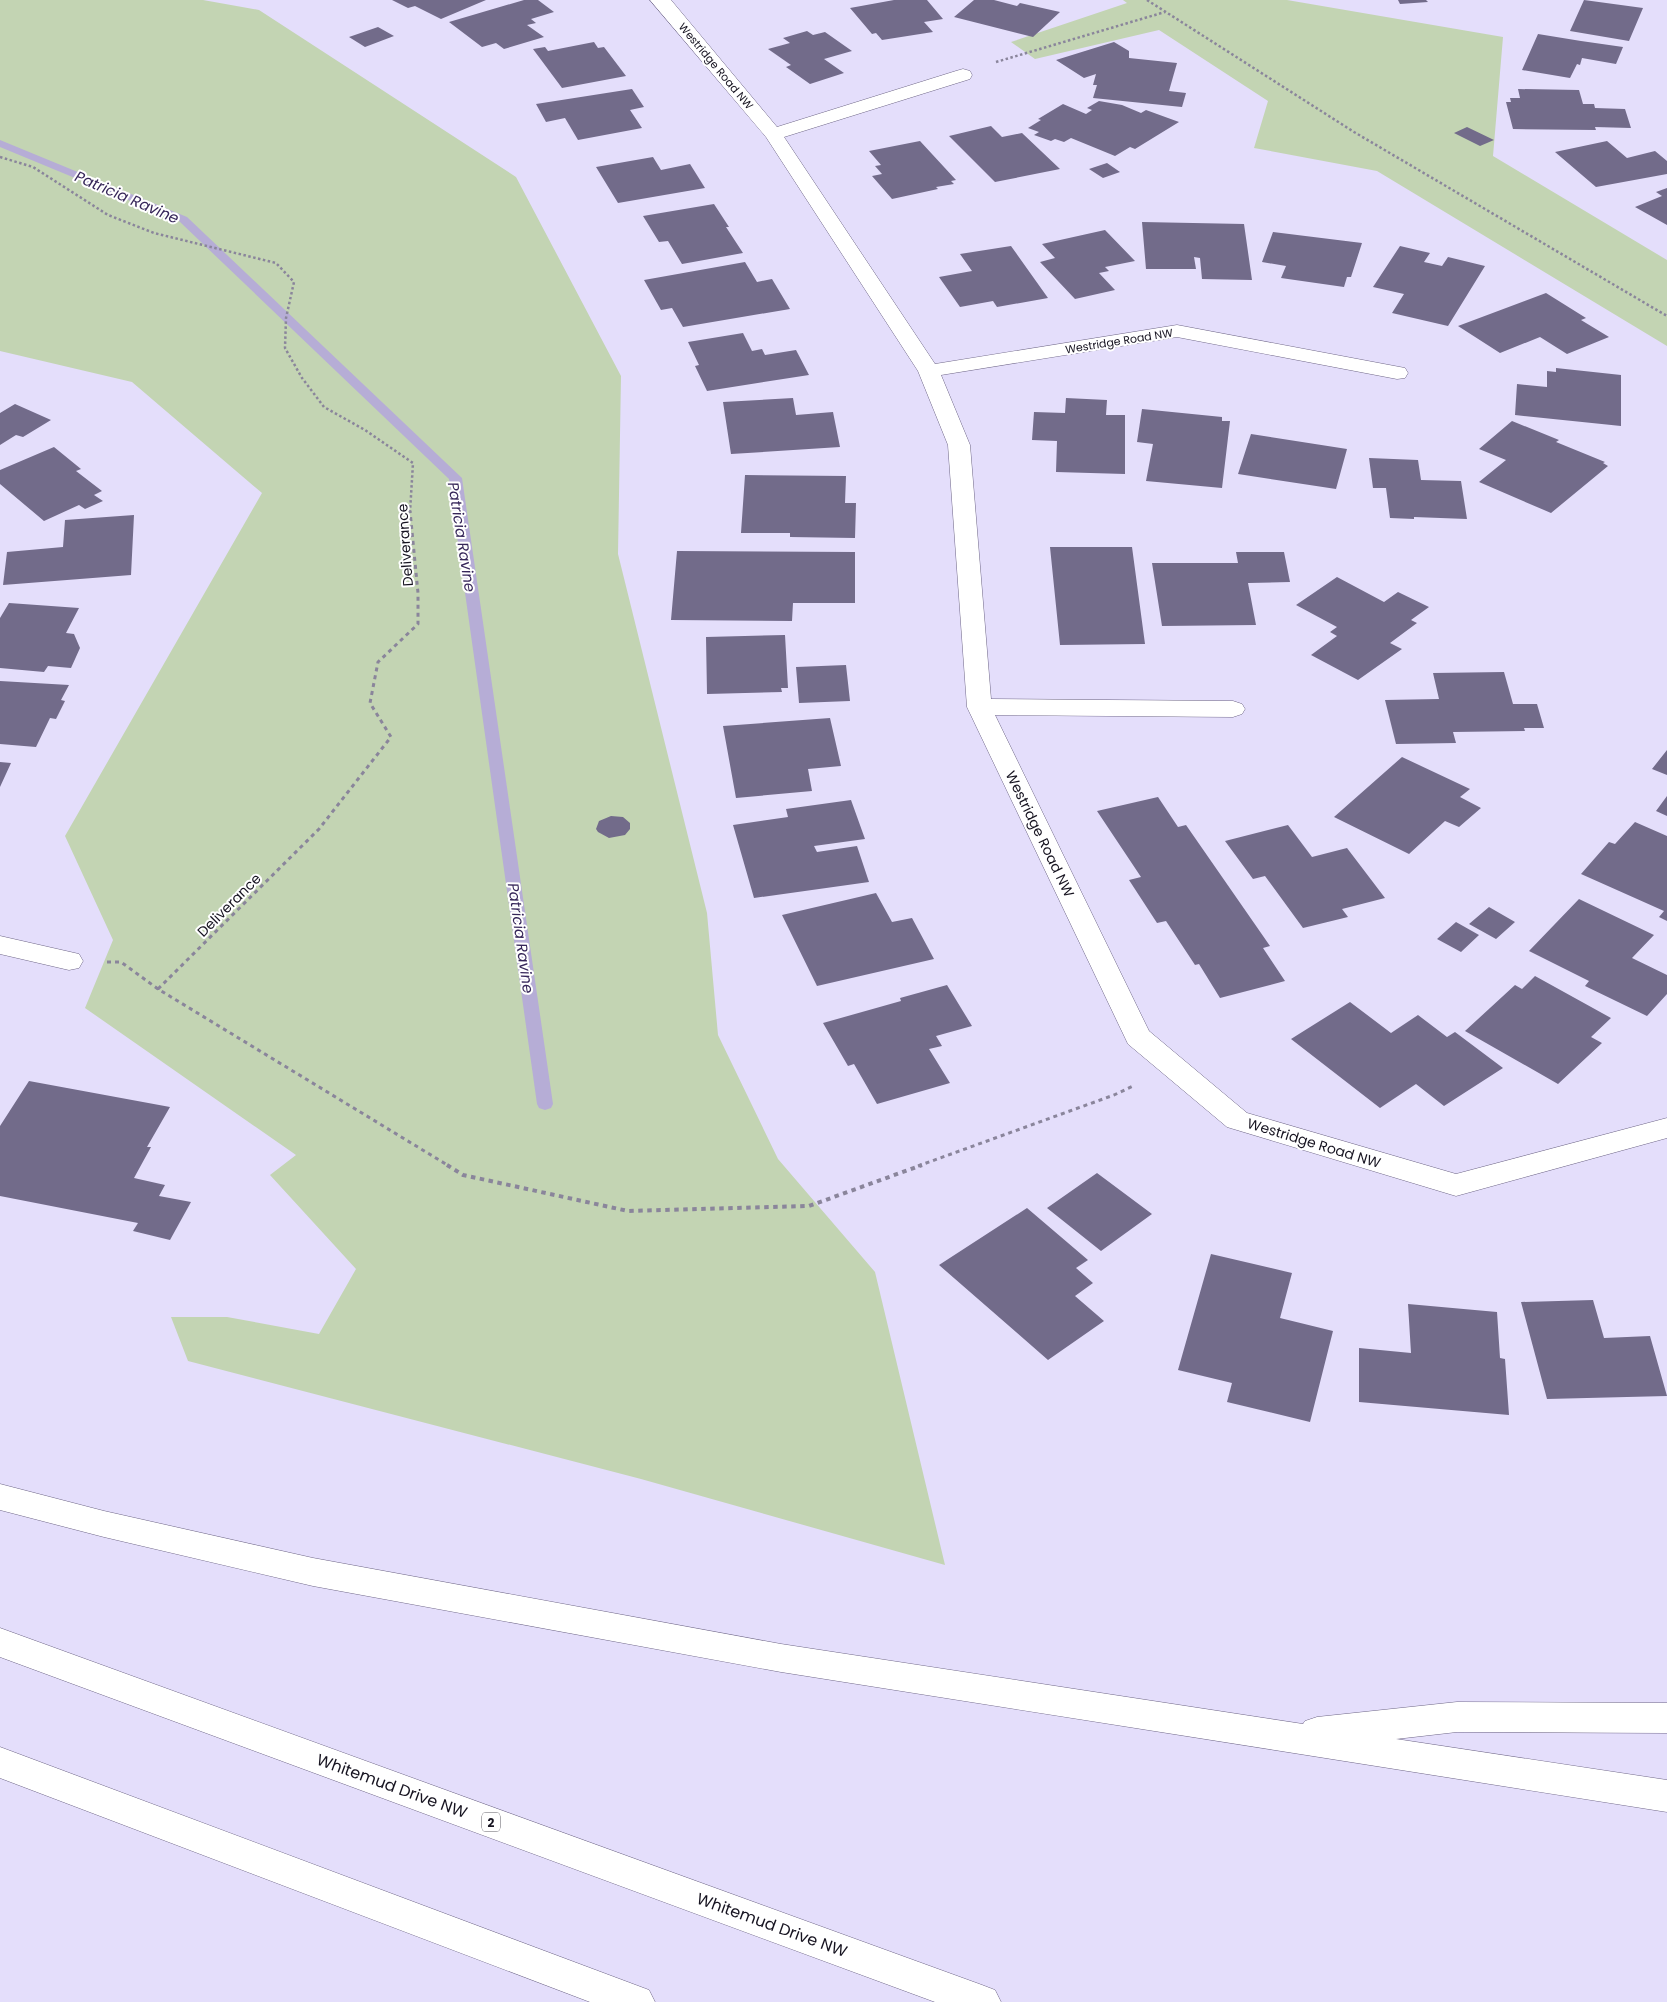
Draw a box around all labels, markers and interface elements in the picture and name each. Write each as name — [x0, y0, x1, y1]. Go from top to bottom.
street label: Westridge Road NW — [675, 19, 757, 113]
water label: Patricia Ravine — [72, 166, 182, 228]
street label: Westridge Road NW — [1064, 325, 1174, 357]
water label: Patricia Ravine — [443, 480, 481, 594]
street label: Deliverance — [392, 503, 418, 587]
street label: Westridge Road NW — [1001, 767, 1079, 901]
street label: Deliverance — [193, 868, 266, 941]
water label: Patricia Ravine — [503, 881, 539, 995]
street label: Westridge Road NW — [1245, 1113, 1383, 1173]
street label: Whitemud Drive NW — [314, 1748, 471, 1824]
road number: 2 — [482, 1812, 500, 1831]
street label: Whitemud Drive NW — [694, 1887, 851, 1963]

